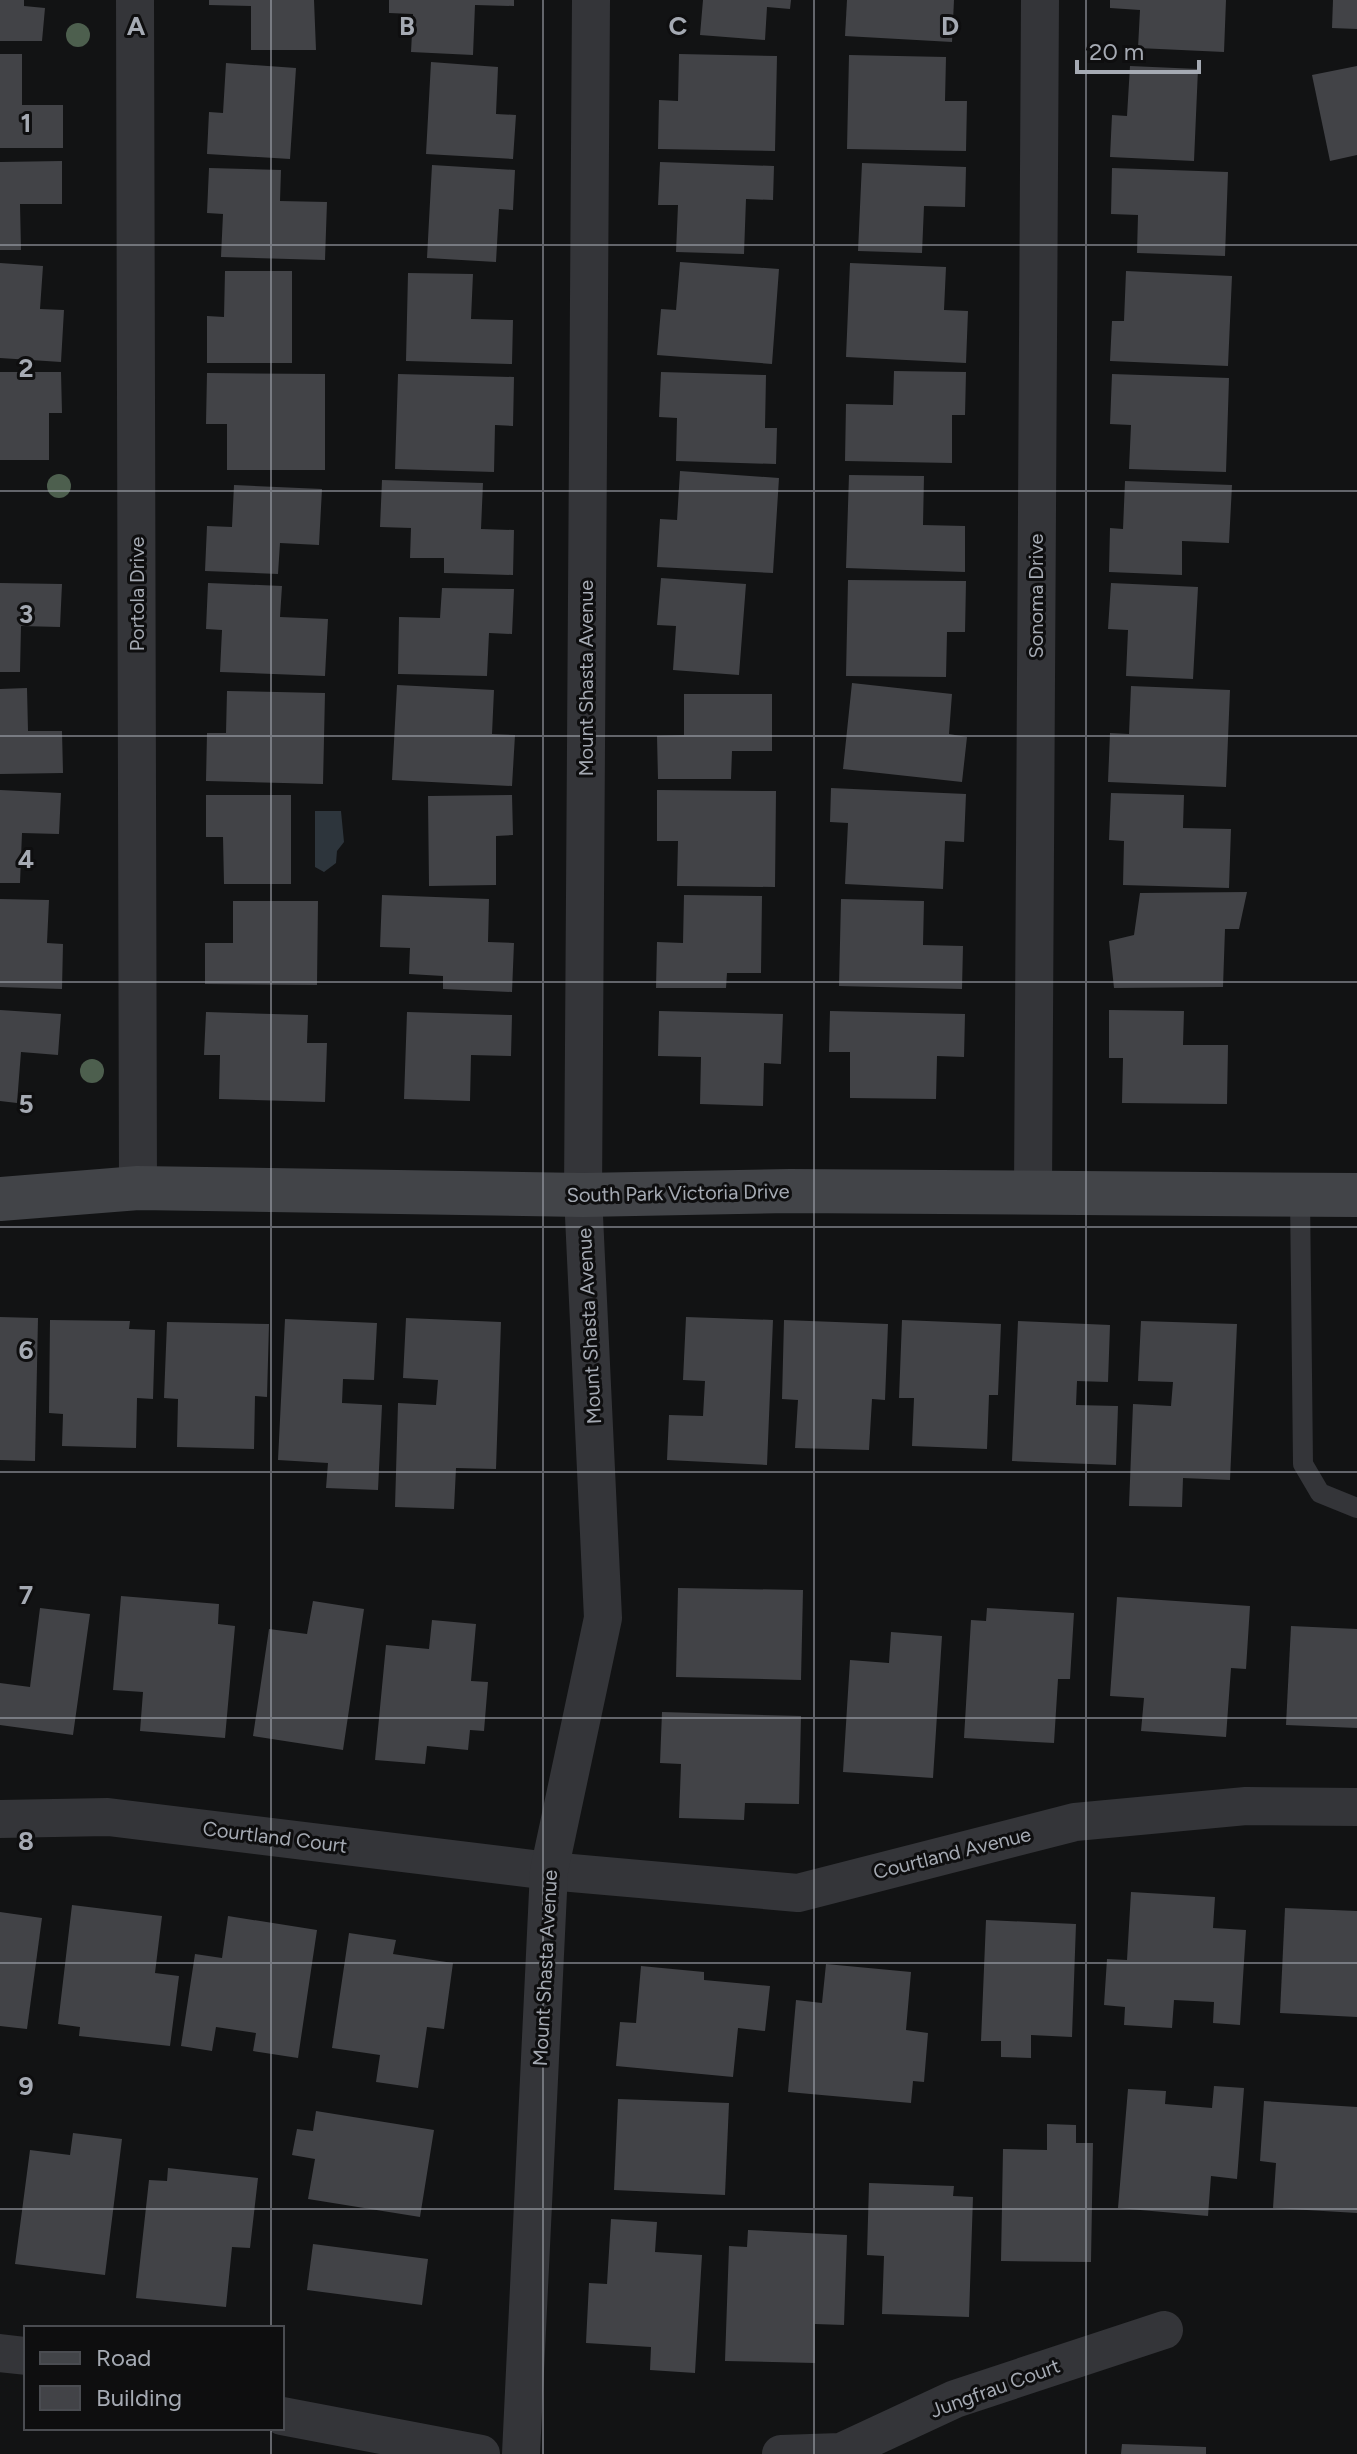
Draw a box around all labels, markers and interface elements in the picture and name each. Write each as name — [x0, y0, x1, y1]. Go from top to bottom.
text: A — [127, 10, 146, 42]
text: B — [399, 10, 415, 42]
text: C — [669, 10, 688, 42]
text: D — [941, 10, 959, 42]
scale bar — [1077, 24, 1199, 74]
text: 20 m — [1089, 37, 1144, 66]
text: 1 — [21, 107, 31, 139]
text: 2 — [18, 352, 34, 384]
street label: Sonoma Drive — [1024, 533, 1048, 659]
street label: Portola Drive — [125, 537, 149, 651]
street label: Mount Shasta Avenue — [574, 580, 598, 776]
text: 3 — [19, 598, 33, 630]
text: 4 — [18, 843, 34, 875]
text: 5 — [18, 1088, 34, 1120]
street label: South Park Victoria Drive — [566, 1179, 790, 1207]
street label: Mount Shasta Avenue — [572, 1227, 606, 1425]
text: 6 — [18, 1334, 34, 1366]
text: 7 — [19, 1579, 33, 1611]
street label: Courtland Court — [201, 1816, 349, 1858]
street label: Courtland Avenue — [871, 1822, 1033, 1884]
text: 8 — [18, 1825, 34, 1857]
street label: Mount Shasta Avenue — [528, 1869, 562, 2067]
text: 9 — [18, 2070, 34, 2102]
legend — [24, 2326, 284, 2430]
text: Road — [96, 2343, 151, 2372]
street label: Jungfrau Court — [927, 2353, 1063, 2423]
text: Building — [96, 2383, 182, 2412]

